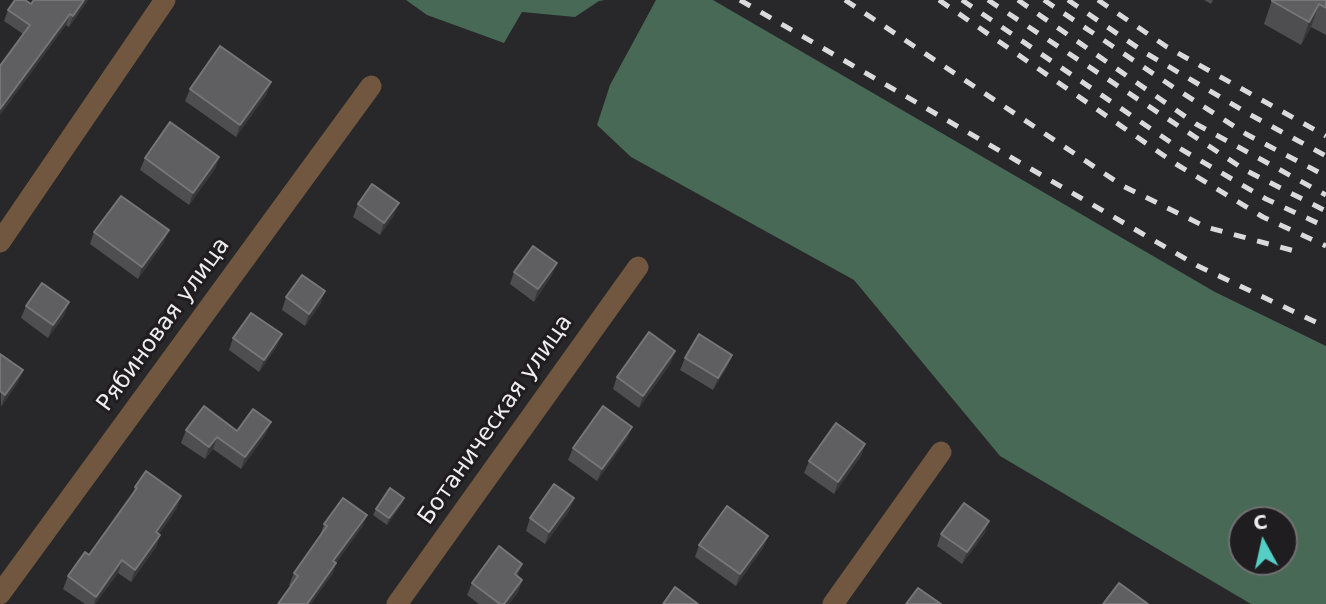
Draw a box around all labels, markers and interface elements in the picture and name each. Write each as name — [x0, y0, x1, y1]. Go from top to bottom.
street label: Рябиновая улица — [92, 233, 236, 417]
street label: Ботаническая улица — [413, 310, 579, 530]
north arrow — [1228, 506, 1298, 576]
text: С — [1252, 510, 1269, 534]

